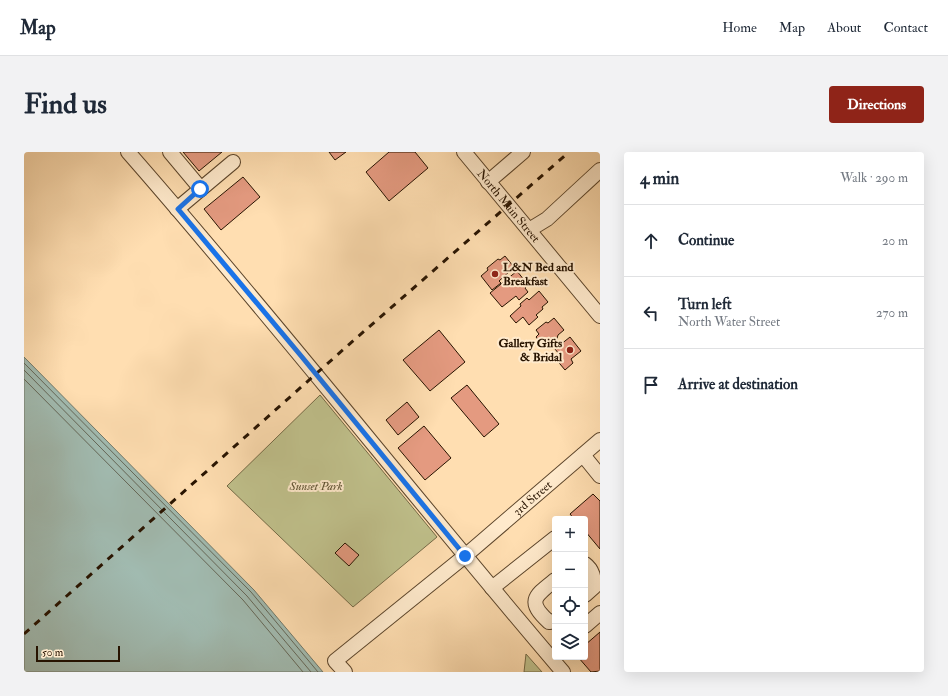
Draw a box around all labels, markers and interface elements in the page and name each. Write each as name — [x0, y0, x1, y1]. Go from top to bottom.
text: Map — [20, 16, 56, 40]
text: Home — [722, 19, 757, 36]
text: Map — [779, 19, 805, 36]
text: About — [827, 19, 861, 36]
text: Contact — [883, 19, 928, 36]
button: Directions — [829, 86, 924, 123]
text: Find us — [24, 87, 107, 122]
street label: North Main Street — [474, 166, 544, 246]
text: 4 min — [640, 168, 679, 189]
text: Walk · 290 m — [840, 170, 908, 186]
route start — [191, 180, 209, 198]
icon: ahead — [640, 230, 662, 252]
text: Continue — [678, 231, 734, 250]
text: 20 m — [882, 233, 908, 249]
place label: L&N Bed and Breakfast — [503, 260, 573, 289]
marker: L&N Bed and Breakfast — [490, 269, 500, 279]
text: Turn left — [678, 295, 732, 314]
icon: left — [640, 302, 662, 324]
text: 270 m — [876, 305, 908, 321]
text: North Water Street — [678, 314, 780, 330]
place label: Gallery Gifts & Bridal — [498, 336, 563, 365]
marker: Gallery Gifts & Bridal — [565, 345, 575, 355]
icon: arrive — [640, 374, 662, 396]
text: Arrive at destination — [678, 375, 798, 394]
street label: 3rd Street — [510, 477, 555, 519]
park label: Sunset Park — [288, 479, 343, 494]
map controls — [552, 516, 588, 660]
button: + — [552, 516, 588, 552]
route end — [456, 547, 474, 565]
button: − — [552, 552, 588, 588]
button: locate — [552, 588, 588, 624]
button: layers — [552, 624, 588, 660]
scale bar — [36, 644, 120, 663]
text: 50 m — [42, 646, 63, 659]

